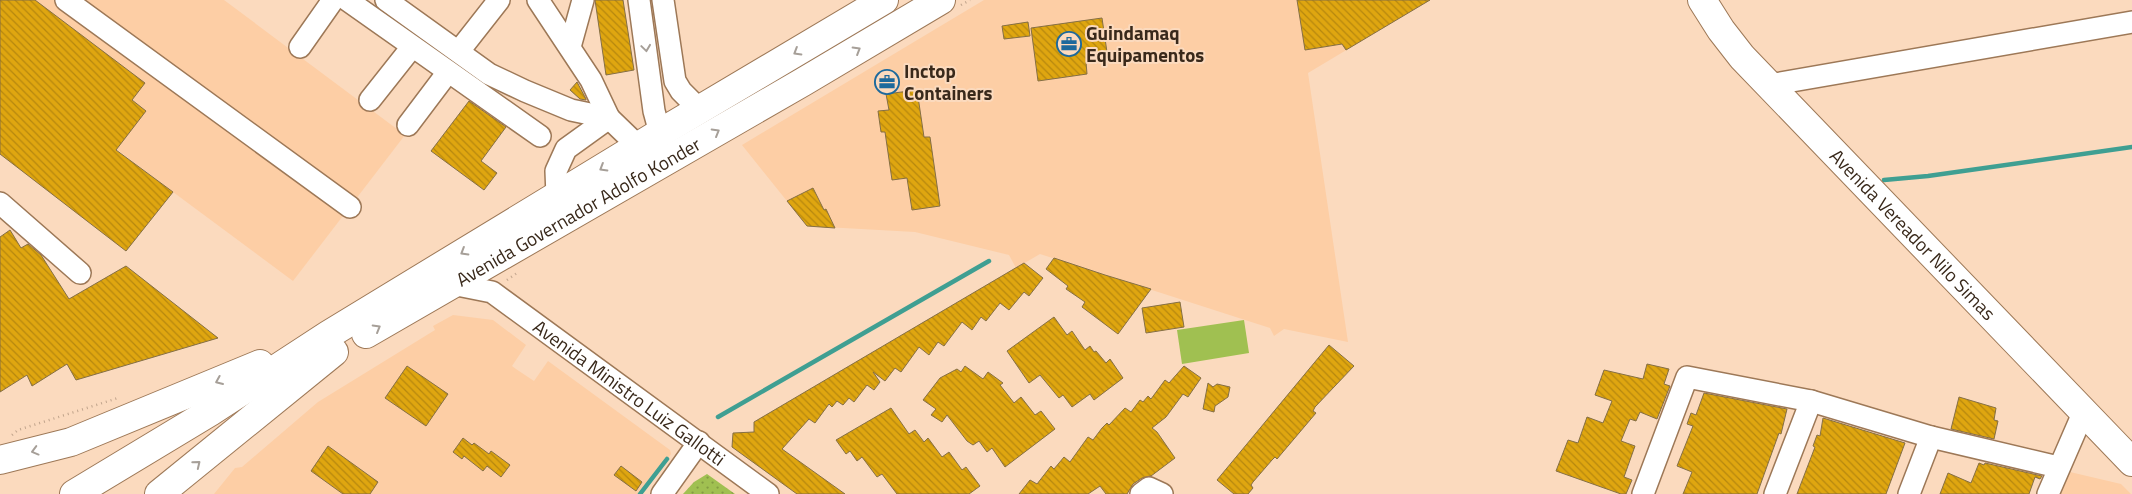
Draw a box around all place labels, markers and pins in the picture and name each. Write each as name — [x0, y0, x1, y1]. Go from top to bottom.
place label: Guindamaq Equipamentos — [1086, 18, 1204, 69]
office icon: Guindamaq Equipamentos — [1056, 31, 1082, 57]
place label: Inctop Containers — [904, 56, 993, 107]
office icon: Inctop Containers — [874, 69, 900, 95]

